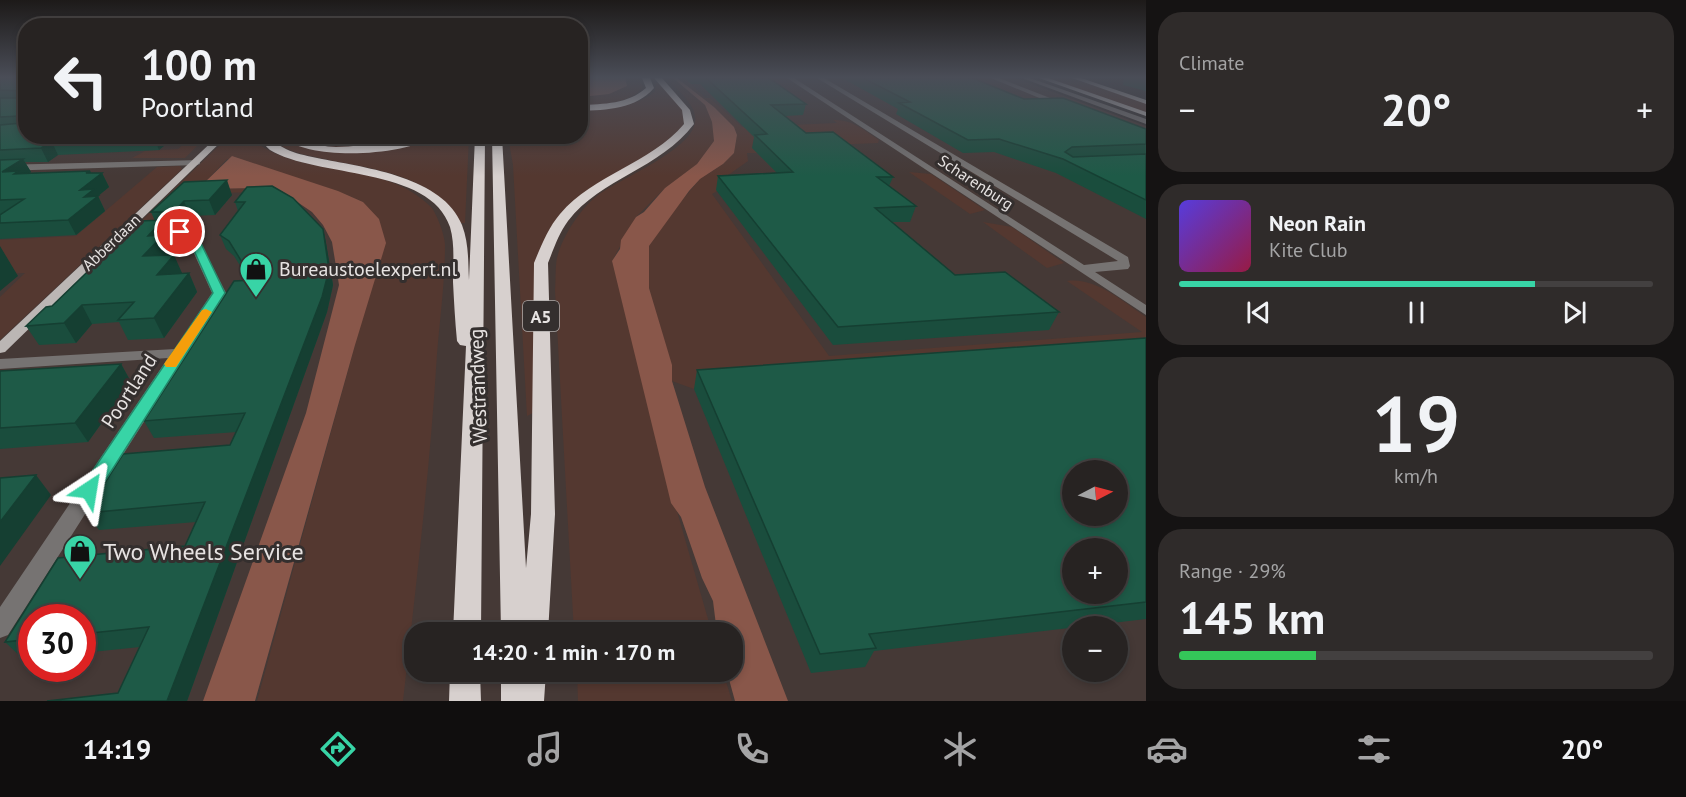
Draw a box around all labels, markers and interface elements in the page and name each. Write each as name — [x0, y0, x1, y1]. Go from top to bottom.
text: 100 m — [141, 37, 257, 92]
icon: left — [42, 42, 120, 120]
text: Climate — [1179, 50, 1245, 76]
text: 20° — [1381, 80, 1451, 138]
text: − — [1179, 88, 1196, 131]
text: + — [1636, 88, 1653, 131]
text: Poortland — [141, 90, 254, 124]
street label: Scharenburg — [934, 150, 1018, 214]
pin — [154, 206, 205, 257]
street label: Abberdaan — [78, 209, 144, 275]
text: Neon Rain — [1269, 209, 1366, 237]
icon: arrive — [163, 215, 196, 248]
text: Kite Club — [1269, 237, 1347, 263]
shop icon: Bureaustoelexpert.nl — [238, 251, 274, 298]
place label: Bureaustoelexpert.nl — [279, 256, 458, 282]
icon: previous — [1242, 296, 1275, 329]
icon: pause — [1400, 296, 1433, 329]
icon: next — [1558, 296, 1591, 329]
road number: A5 — [523, 301, 559, 331]
street label: Westrandweg — [463, 328, 493, 444]
street label: Poortland — [95, 349, 163, 433]
text: 19 — [1372, 373, 1460, 474]
position arrow — [57, 458, 121, 522]
north arrow — [1062, 460, 1128, 526]
map controls — [1062, 460, 1128, 682]
text: km/h — [1394, 463, 1438, 489]
shop icon: Two Wheels Service — [62, 533, 98, 580]
place label: Two Wheels Service — [103, 536, 304, 567]
button: + — [1062, 538, 1128, 604]
text: Range · 29% — [1179, 558, 1286, 584]
text: 145 km — [1179, 588, 1325, 646]
speed limit sign: 30 — [18, 604, 96, 682]
button: − — [1062, 616, 1128, 682]
text: 14:20 · 1 min · 170 m — [472, 638, 675, 666]
icon: directions — [317, 728, 359, 770]
icon: music — [524, 728, 566, 770]
icon: phone — [731, 728, 773, 770]
icon: climate — [939, 728, 981, 770]
icon: car — [1146, 728, 1188, 770]
icon: filters — [1353, 728, 1395, 770]
text: 14:19 — [83, 732, 151, 766]
text: 20° — [1561, 732, 1603, 766]

